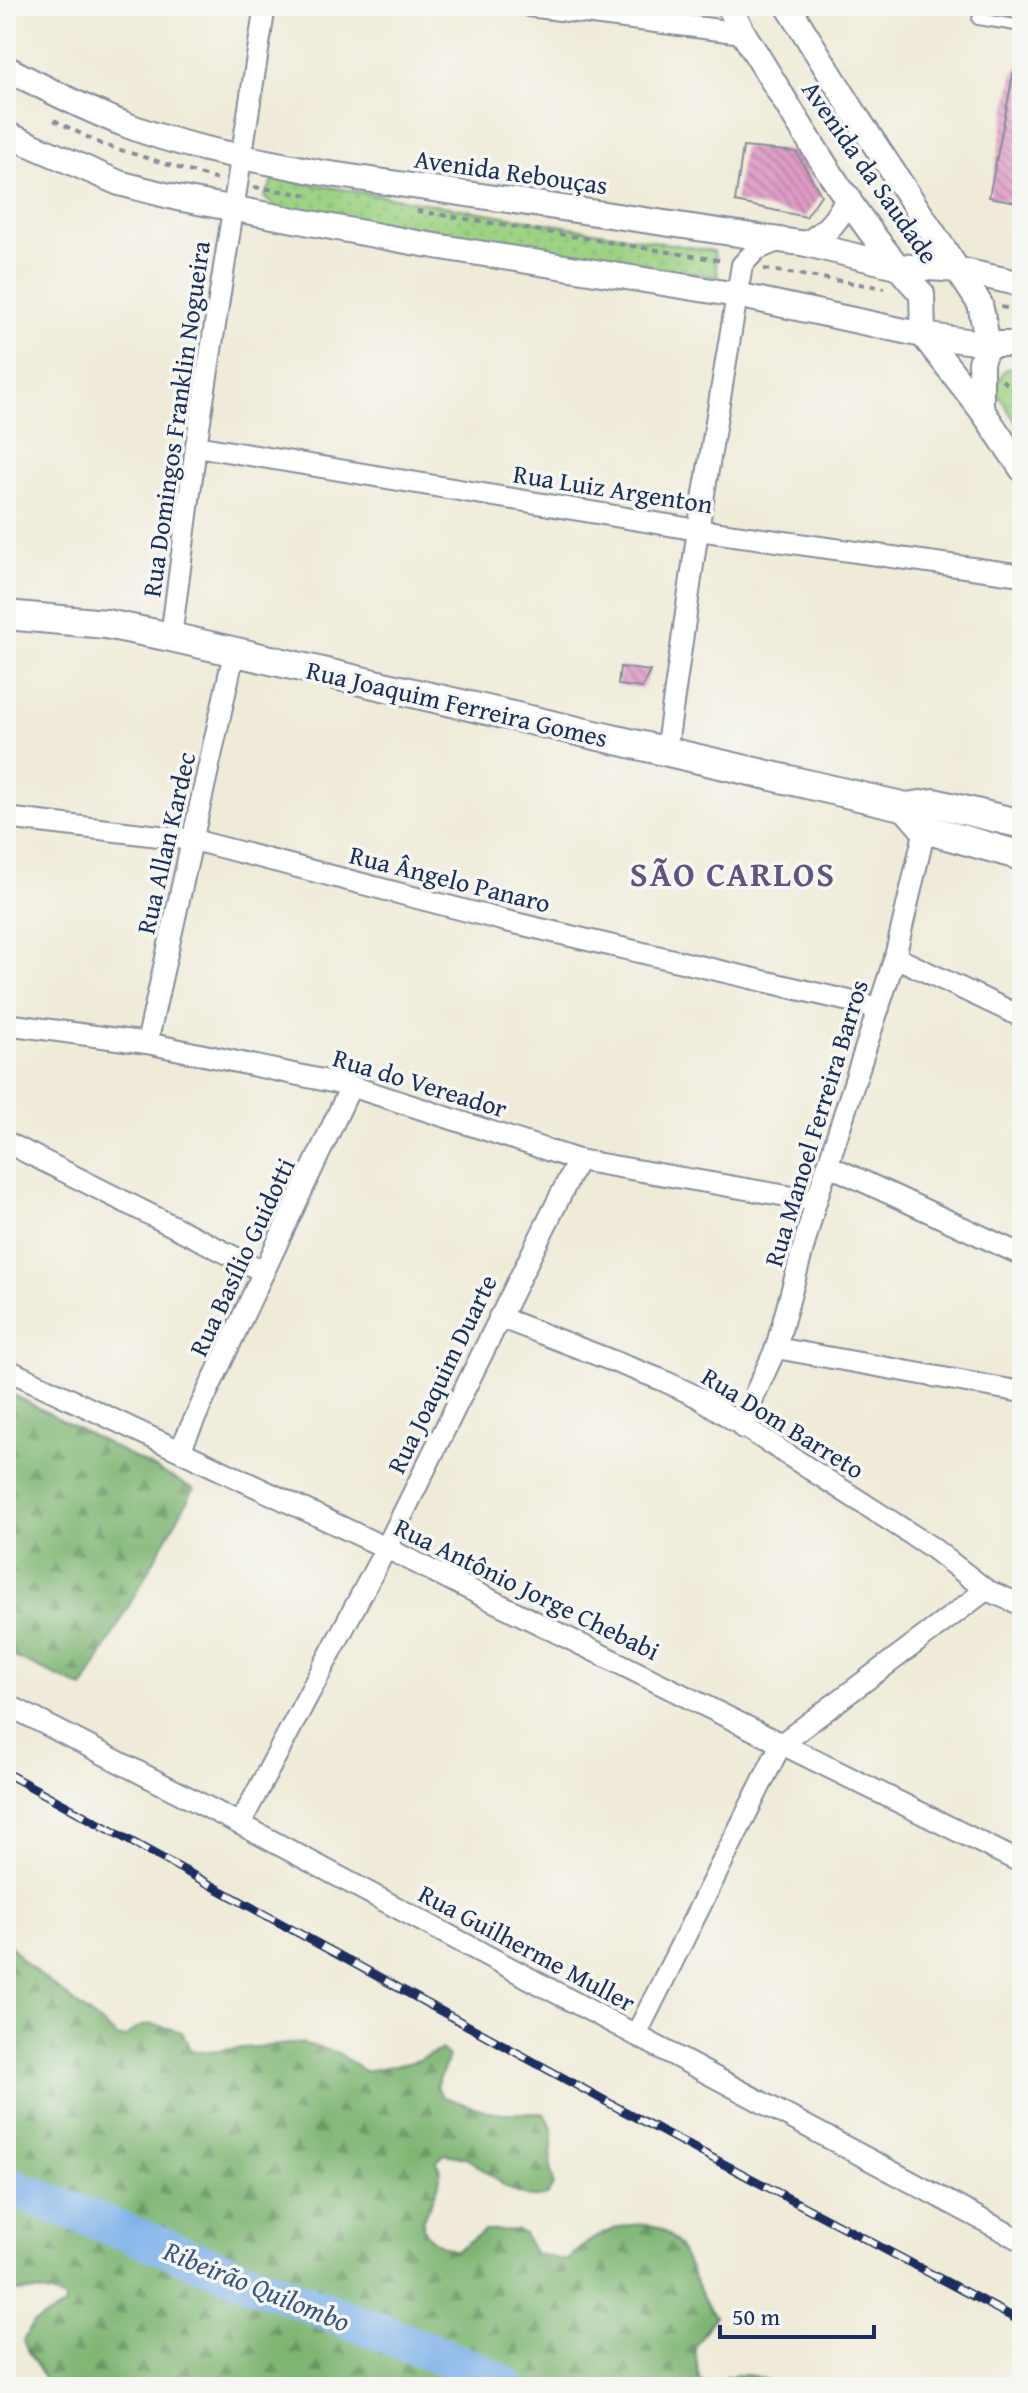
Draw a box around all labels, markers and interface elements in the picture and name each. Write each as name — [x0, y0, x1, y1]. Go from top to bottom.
street label: Avenida da Saudade — [792, 72, 948, 271]
street label: Avenida Rebouças — [412, 139, 610, 204]
street label: Rua Domingos Franklin Nogueira — [131, 238, 220, 599]
street label: Rua Luiz Argenton — [511, 453, 716, 524]
street label: Rua Joaquim Ferreira Gomes — [303, 650, 612, 757]
street label: Rua Allan Kardec — [126, 748, 205, 938]
street label: Rua Ângelo Panaro — [346, 835, 555, 922]
district label: SÃO CARLOS — [630, 849, 836, 898]
street label: Rua Manoel Ferreira Barros — [753, 975, 878, 1271]
street label: Rua do Vereador — [328, 1038, 512, 1128]
street label: Rua Basílio Guidotti — [178, 1151, 305, 1362]
street label: Rua Joaquim Duarte — [376, 1268, 507, 1480]
street label: Rua Dom Barreto — [694, 1357, 872, 1488]
street label: Rua Antônio Jorge Chebabi — [388, 1507, 667, 1670]
street label: Rua Guilherme Muller — [412, 1874, 643, 2021]
water label: Ribeirão Quilombo — [157, 2229, 356, 2341]
scale bar — [720, 2289, 874, 2339]
text: 50 m — [732, 2299, 780, 2334]

